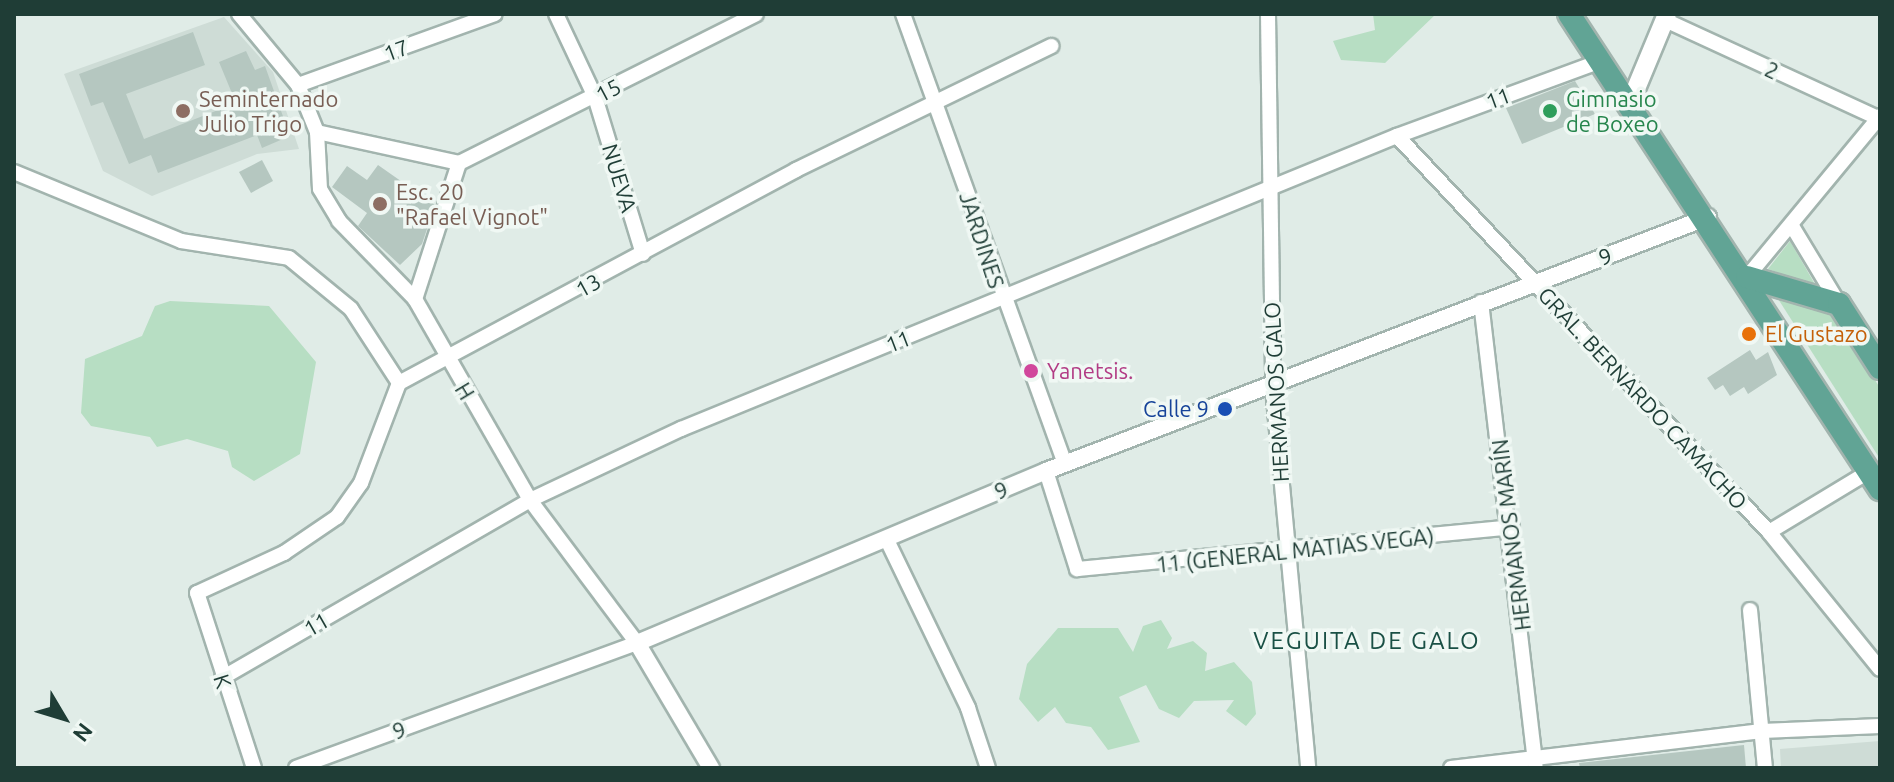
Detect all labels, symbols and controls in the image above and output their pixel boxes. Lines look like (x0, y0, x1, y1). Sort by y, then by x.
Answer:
street label: 17 (380, 33, 412, 67)
street label: 2 (1761, 55, 1783, 85)
street label: 15 (591, 73, 625, 107)
street label: 11 (1482, 81, 1514, 115)
place label: Seminternado Julio Trigo (199, 85, 338, 136)
place label: Gimnasio de Boxeo (1566, 85, 1659, 136)
marker: Seminternado Julio Trigo (174, 102, 192, 120)
marker: Gimnasio de Boxeo (1541, 102, 1559, 120)
street label: NUEVA (597, 141, 643, 215)
place label: Esc. 20 "Rafael Vignot" (396, 178, 548, 230)
street label: JARDINES (954, 189, 1010, 291)
marker: Esc. 20 "Rafael Vignot" (371, 195, 389, 213)
street label: 9 (1594, 241, 1616, 271)
street label: 13 (571, 267, 605, 303)
street label: GRAL. BERNARDO CAMACHO (1533, 281, 1753, 515)
street label: HERMANOS GALO (1258, 301, 1294, 483)
place label: El Gustazo (1765, 321, 1868, 347)
street label: 11 (882, 324, 914, 358)
marker: El Gustazo (1740, 325, 1758, 343)
place label: Yanetsis. (1047, 358, 1133, 384)
marker: Yanetsis. (1022, 362, 1040, 380)
street label: H (450, 378, 480, 404)
place label: Calle 9 (1143, 396, 1209, 422)
marker: Calle 9 (1216, 400, 1234, 418)
street label: HERMANOS MARÍN (1486, 438, 1536, 632)
street label: 9 (990, 475, 1012, 505)
street label: 11 (GENERAL MATIAS VEGA) (1155, 522, 1435, 578)
street label: 11 (299, 606, 333, 642)
district label: VEGUITA DE GALO (1253, 627, 1481, 655)
street label: K (208, 671, 238, 691)
north arrow (24, 678, 104, 758)
street label: 9 (389, 715, 409, 745)
text: N (68, 719, 98, 747)

